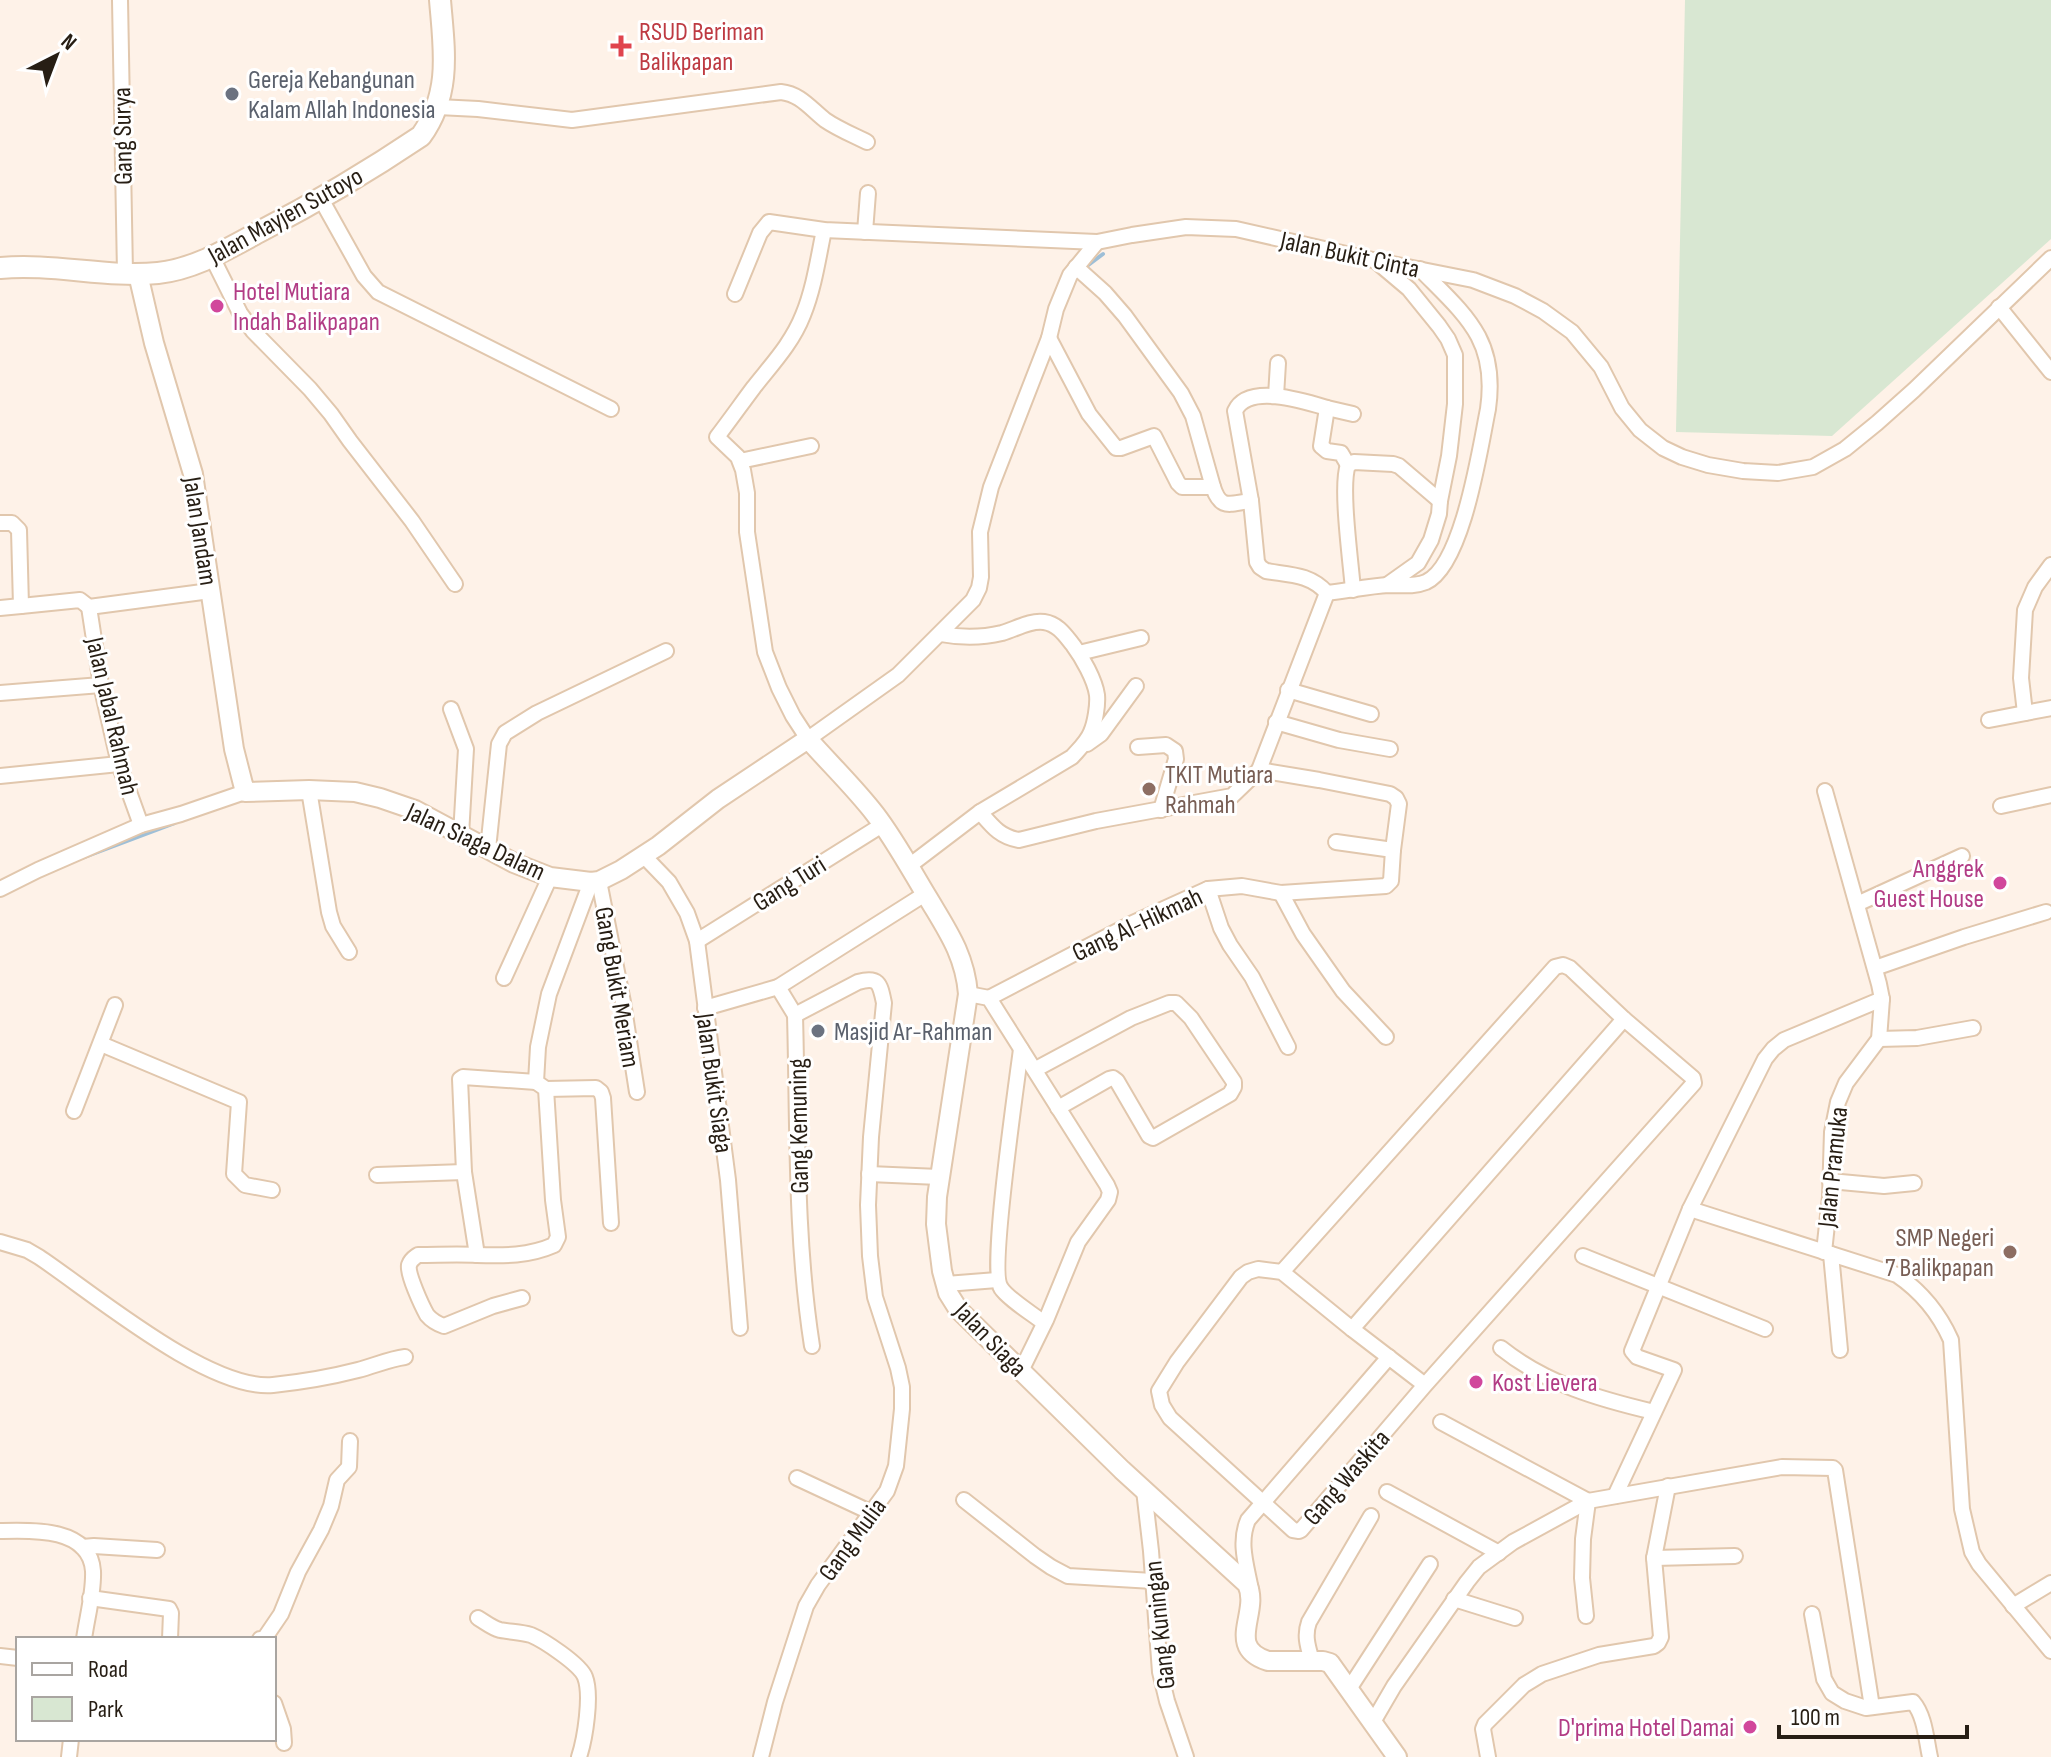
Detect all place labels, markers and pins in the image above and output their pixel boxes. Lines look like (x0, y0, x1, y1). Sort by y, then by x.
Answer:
place label: RSUD Beriman Balikpapan (639, 17, 764, 78)
marker: RSUD Beriman Balikpapan (610, 35, 632, 57)
place label: Gereja Kebangunan Kalam Allah Indonesia (248, 65, 436, 126)
marker: Gereja Kebangunan Kalam Allah Indonesia (223, 85, 241, 103)
place label: Hotel Mutiara Indah Balikpapan (233, 277, 380, 338)
marker: Hotel Mutiara Indah Balikpapan (208, 297, 226, 315)
place label: TKIT Mutiara Rahmah (1165, 760, 1273, 821)
marker: TKIT Mutiara Rahmah (1140, 780, 1158, 798)
place label: Anggrek Guest House (1874, 854, 1984, 915)
marker: Anggrek Guest House (1991, 874, 2009, 892)
place label: Masjid Ar-Rahman (834, 1017, 992, 1048)
marker: Masjid Ar-Rahman (809, 1022, 827, 1040)
place label: SMP Negeri 7 Balikpapan (1885, 1223, 1994, 1284)
marker: SMP Negeri 7 Balikpapan (2001, 1243, 2019, 1261)
place label: Kost Lievera (1492, 1368, 1598, 1399)
marker: Kost Lievera (1467, 1373, 1485, 1391)
place label: D'prima Hotel Damai (1558, 1713, 1734, 1744)
marker: D'prima Hotel Damai (1741, 1718, 1759, 1736)

